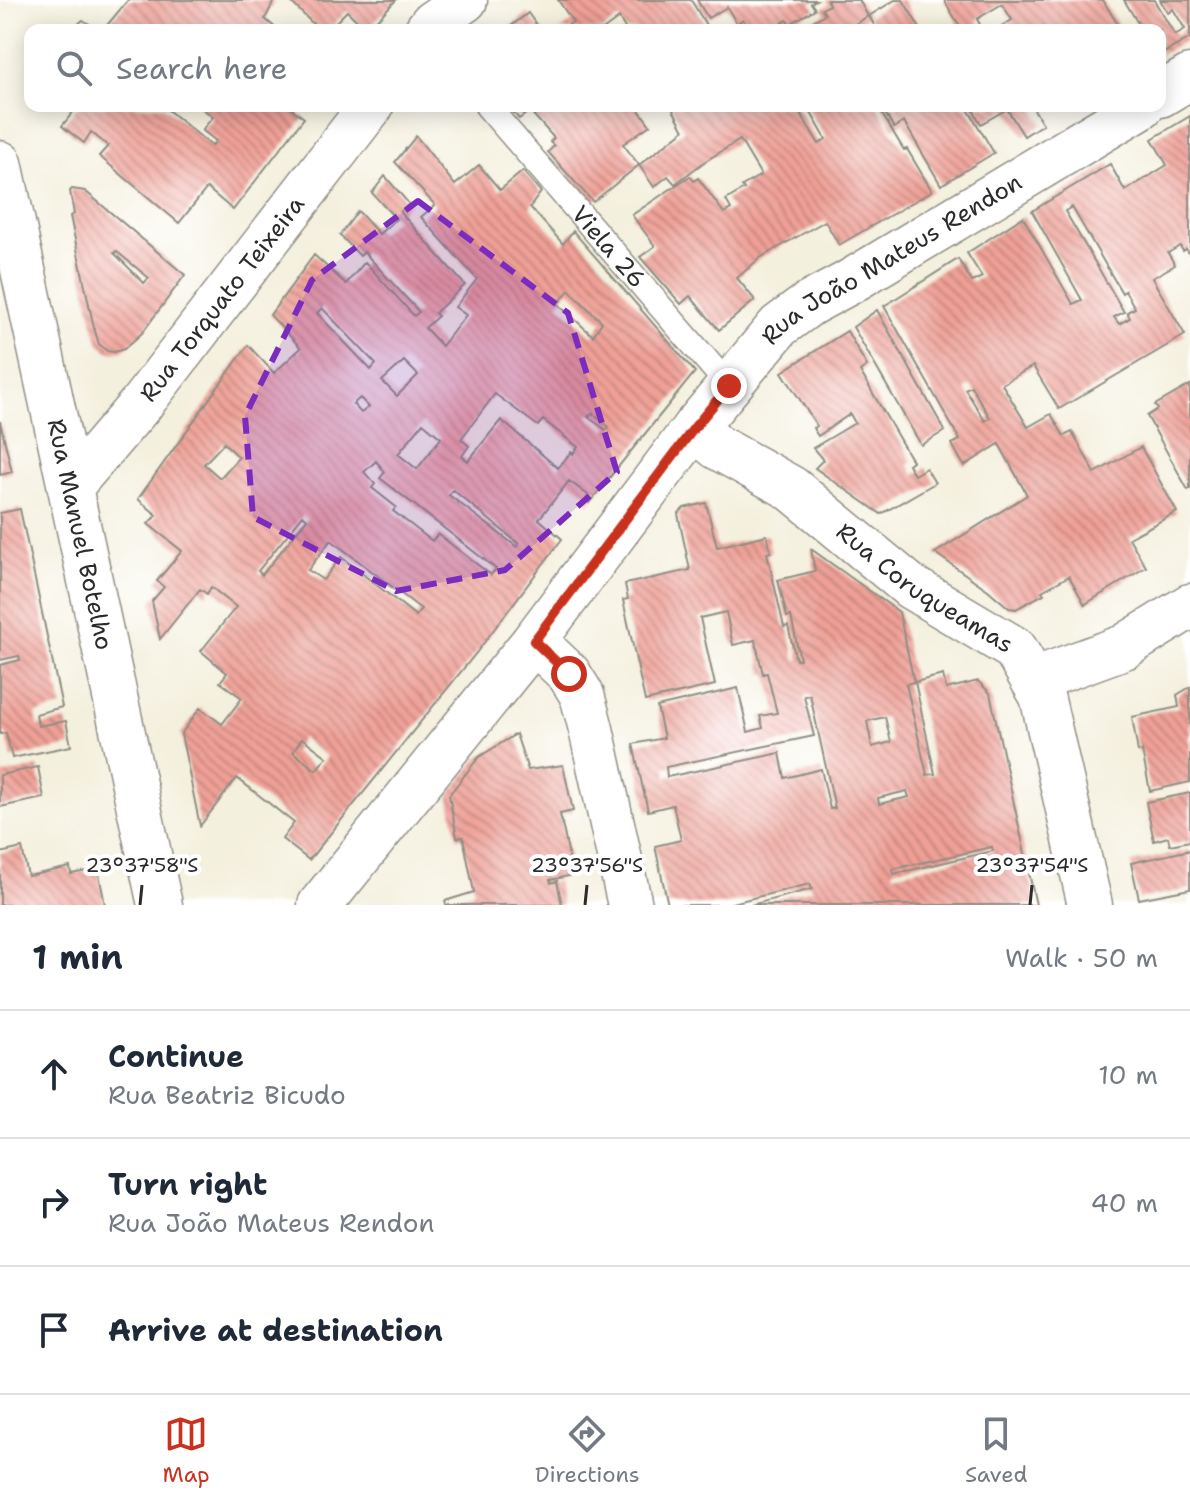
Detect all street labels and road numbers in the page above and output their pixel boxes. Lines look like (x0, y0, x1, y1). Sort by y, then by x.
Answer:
street label: Rua João Mateus Rendon (754, 166, 1028, 351)
street label: Rua Torquato Teixeira (132, 189, 312, 408)
street label: Viela 26 (564, 199, 653, 295)
street label: Rua Manuel Botelho (40, 416, 121, 653)
street label: Rua Coruqueamas (829, 516, 1019, 660)

